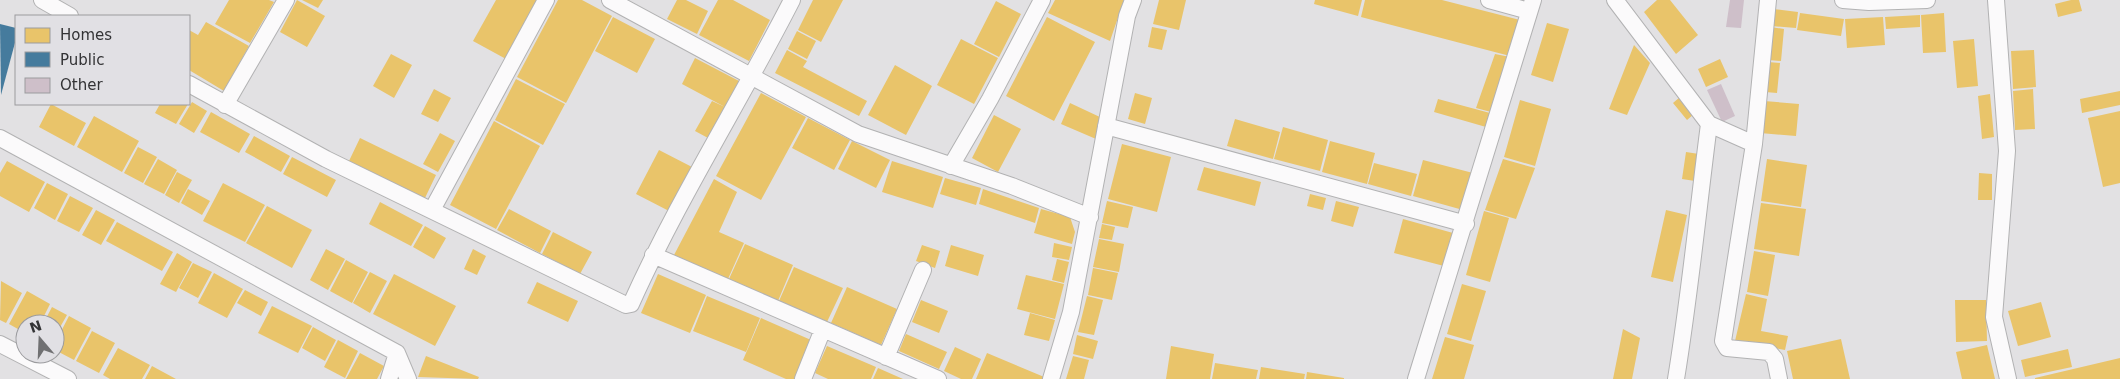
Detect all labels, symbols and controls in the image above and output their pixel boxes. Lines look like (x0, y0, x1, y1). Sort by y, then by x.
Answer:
legend (15, 15, 190, 105)
text: Homes (60, 26, 112, 44)
text: Public (60, 51, 104, 69)
text: Other (60, 76, 103, 94)
north arrow (15, 314, 65, 364)
text: N (28, 317, 44, 336)

